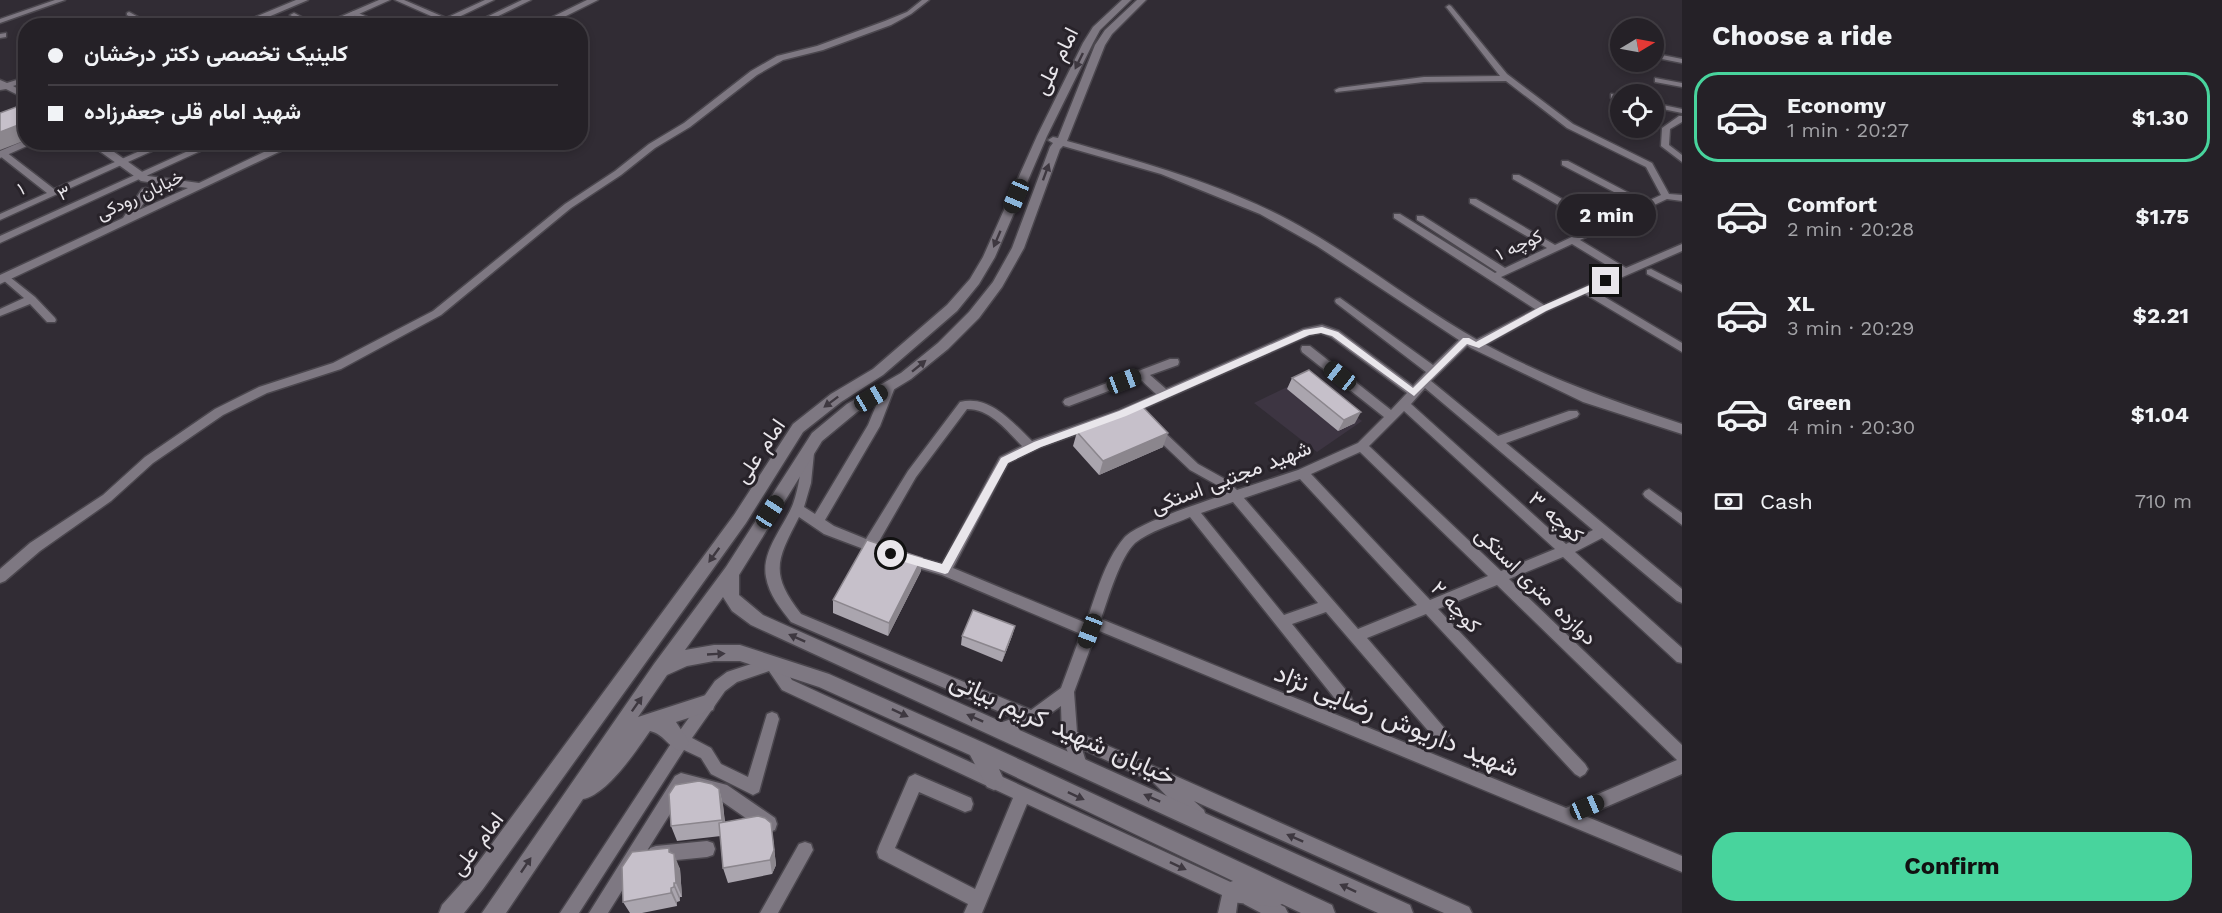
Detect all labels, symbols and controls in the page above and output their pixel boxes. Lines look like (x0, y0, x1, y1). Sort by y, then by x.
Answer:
north arrow (1610, 18, 1664, 72)
map controls (1610, 18, 1664, 138)
text: Choose a ride (1712, 20, 1892, 52)
street label: امام علی (1028, 23, 1085, 100)
text: کلینیک تخصصی دکتر درخشان (84, 41, 348, 66)
one-way arrow (1074, 53, 1083, 70)
button: locate (1610, 84, 1664, 138)
icon: car (1715, 90, 1769, 144)
text: Economy (1787, 93, 1886, 118)
text: شهید امام قلی جعفرزاده (84, 99, 301, 124)
text: $1.30 (2132, 105, 2189, 130)
text: 1 min · 20:27 (1787, 118, 1909, 142)
one-way arrow (1042, 163, 1052, 181)
street label: خیابان رودکی (93, 165, 187, 225)
car (1001, 176, 1031, 216)
street label: ۱ (14, 178, 27, 199)
street label: ۳ (54, 181, 73, 205)
icon: car (1715, 189, 1769, 243)
text: Comfort (1787, 192, 1877, 217)
callout: 2 min (1556, 194, 1656, 236)
text: 2 min (1579, 203, 1634, 227)
text: $1.75 (2136, 204, 2189, 229)
text: 2 min · 20:28 (1787, 217, 1914, 241)
street label: کوچه ۱ (1492, 225, 1546, 266)
one-way arrow (992, 230, 1002, 248)
route end (1592, 267, 1619, 294)
icon: car (1715, 288, 1769, 342)
text: XL (1787, 291, 1815, 316)
text: $2.21 (2133, 303, 2189, 328)
text: 3 min · 20:29 (1787, 316, 1914, 340)
car (1320, 358, 1360, 394)
one-way arrow (911, 359, 927, 372)
car (1104, 366, 1144, 396)
car (851, 381, 891, 415)
icon: car (1715, 387, 1769, 441)
text: Green (1787, 390, 1851, 415)
one-way arrow (824, 396, 840, 408)
text: $1.04 (2131, 402, 2189, 427)
street label: امام علی (729, 414, 792, 489)
text: 4 min · 20:30 (1787, 415, 1915, 439)
street label: شهید مجتبی استکی (1147, 434, 1315, 520)
icon: cash (1712, 485, 1745, 518)
street label: کوچه ۳ (1523, 486, 1589, 549)
text: Cash (1760, 489, 1813, 514)
text: 710 m (2135, 489, 2192, 513)
car (753, 492, 787, 532)
street label: دوازده متری استکی (1470, 521, 1602, 651)
route start (877, 540, 904, 567)
one-way arrow (708, 547, 720, 563)
street label: کوچه ۲ (1425, 576, 1487, 639)
car (1075, 611, 1105, 651)
one-way arrow (787, 633, 805, 643)
one-way arrow (706, 649, 725, 658)
street label: شهید داریوش رضایی نژاد (1270, 657, 1524, 784)
street label: خیابان شهید کریم بیاتی (945, 665, 1181, 793)
one-way arrow (631, 696, 642, 713)
one-way arrow (891, 709, 908, 718)
one-way arrow (966, 713, 983, 722)
one-way arrow (1068, 792, 1085, 801)
car (1567, 792, 1607, 822)
one-way arrow (1143, 793, 1161, 803)
street label: امام علی (445, 807, 510, 881)
button: Confirm (1712, 832, 2192, 901)
one-way arrow (1286, 833, 1304, 842)
one-way arrow (520, 857, 531, 873)
one-way arrow (1170, 861, 1187, 870)
one-way arrow (1340, 884, 1357, 893)

